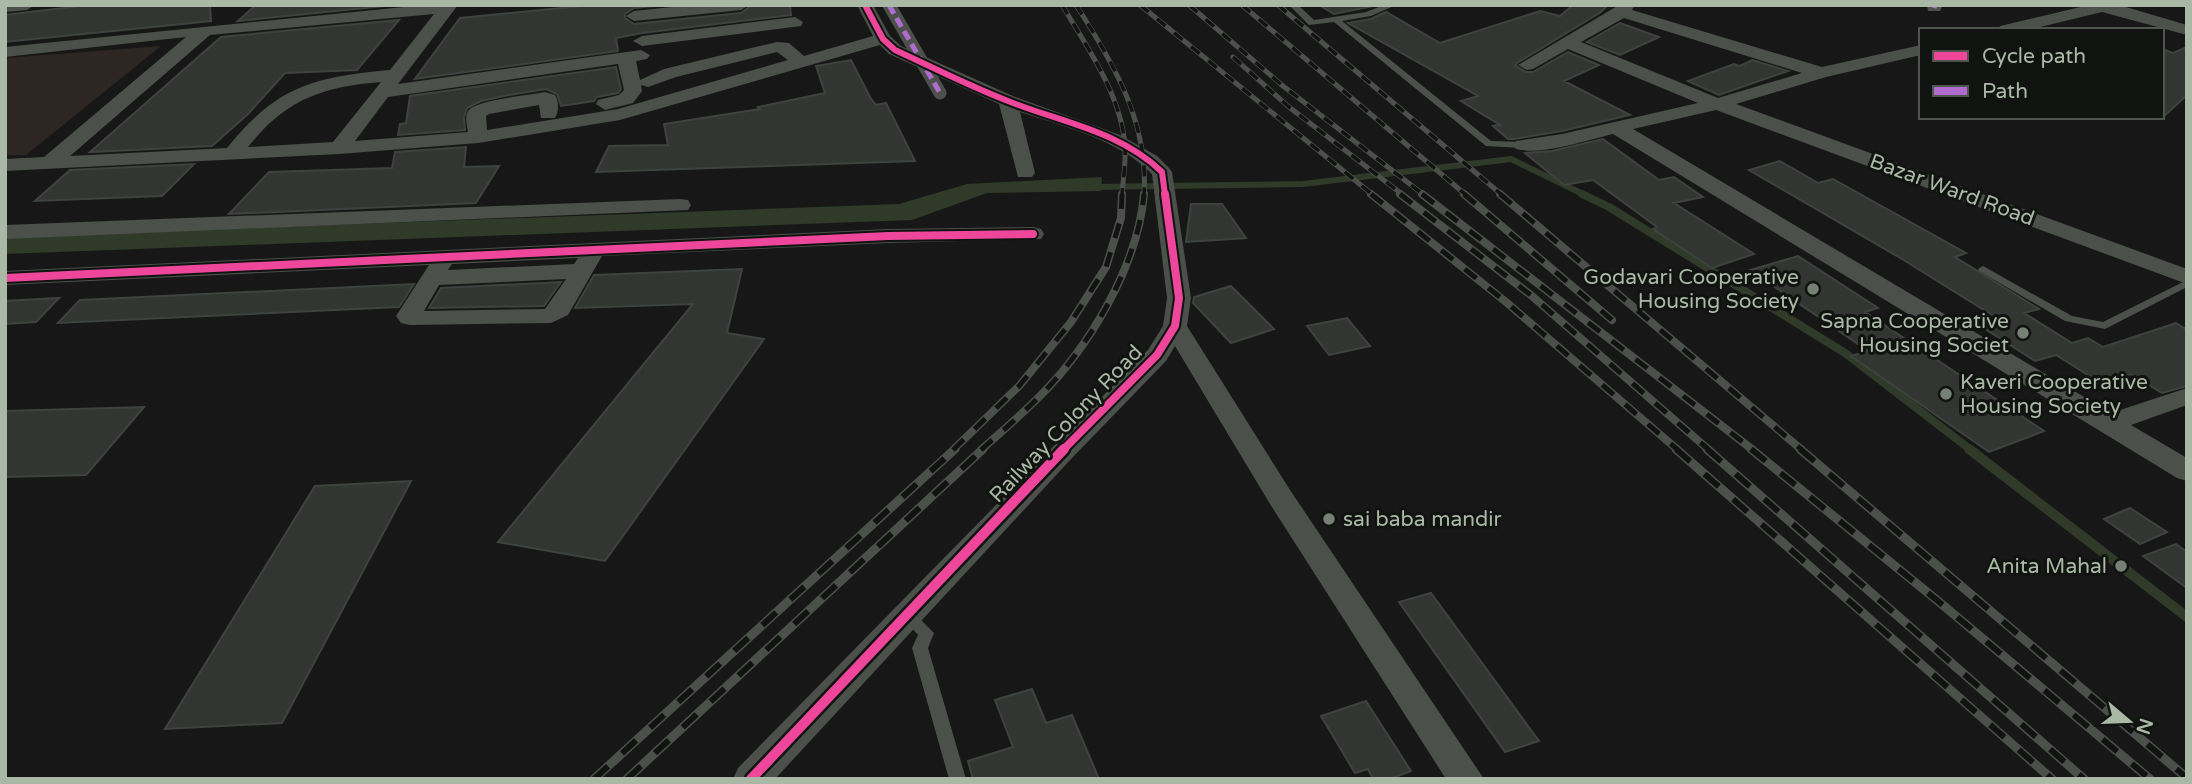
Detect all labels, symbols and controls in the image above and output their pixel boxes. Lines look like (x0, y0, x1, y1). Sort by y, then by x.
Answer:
legend (1919, 28, 2164, 119)
text: Cycle path (1982, 44, 2086, 69)
text: Path (1982, 79, 2028, 104)
street label: Bazar Ward Road (1866, 149, 2038, 231)
place label: Godavari Cooperative Housing Society (1583, 265, 1799, 314)
marker: Godavari Cooperative Housing Society (1805, 281, 1821, 297)
place label: Sapna Cooperative Housing Societ (1820, 309, 2009, 358)
marker: Sapna Cooperative Housing Societ (2015, 325, 2031, 341)
street label: Railway Colony Road (984, 340, 1148, 508)
place label: Kaveri Cooperative Housing Society (1960, 370, 2148, 419)
marker: Kaveri Cooperative Housing Society (1938, 386, 1954, 402)
place label: sai baba mandir (1343, 507, 1502, 532)
marker: sai baba mandir (1321, 511, 1337, 527)
place label: Anita Mahal (1986, 554, 2107, 579)
marker: Anita Mahal (2113, 558, 2129, 574)
north arrow (2094, 686, 2164, 756)
text: N (2131, 715, 2157, 737)

